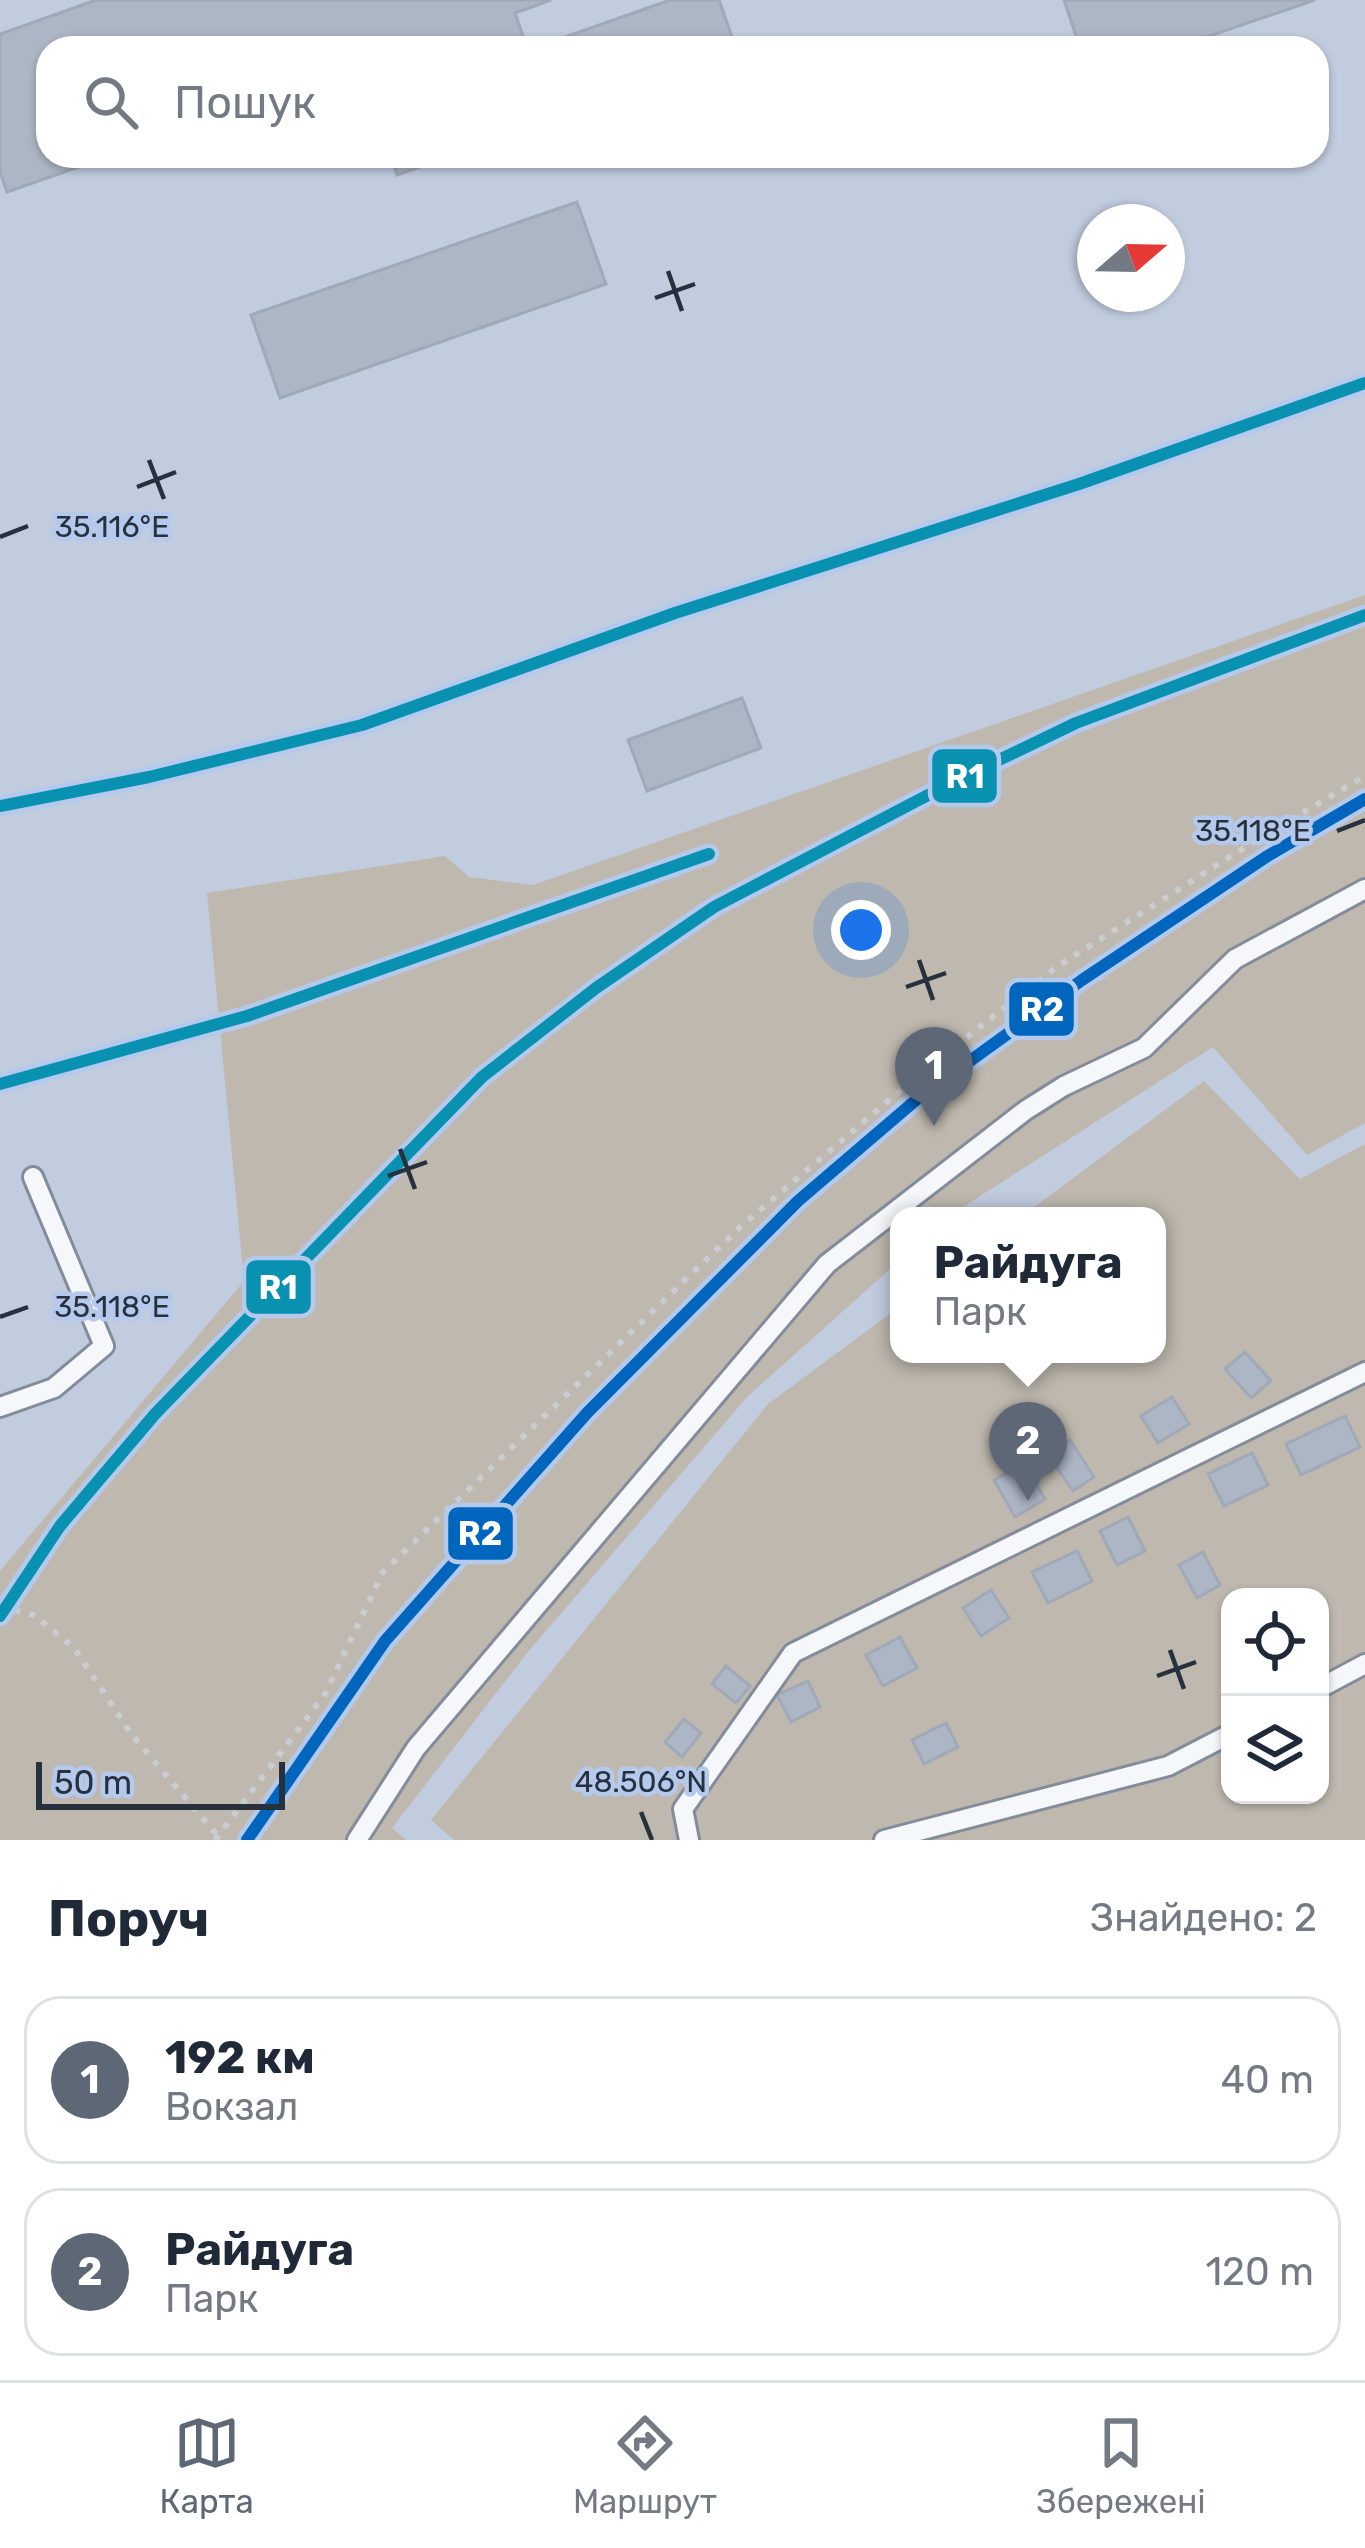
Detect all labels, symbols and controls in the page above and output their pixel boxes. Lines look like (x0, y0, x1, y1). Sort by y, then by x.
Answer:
search box (36, 36, 1329, 168)
icon: search (78, 69, 144, 135)
text: Пошук (174, 76, 316, 129)
north arrow (1077, 204, 1185, 312)
text: 35.116°E (55, 509, 169, 545)
line badge: R1 (930, 747, 999, 805)
text: R1 (945, 757, 985, 796)
text: 35.118°E (1195, 813, 1311, 849)
your location (831, 900, 891, 960)
line badge: R2 (1007, 980, 1076, 1038)
text: R2 (1020, 990, 1064, 1029)
pin: 1 (895, 1027, 973, 1126)
popup (890, 1207, 1166, 1363)
text: Райдуга (933, 1236, 1123, 1289)
line badge: R1 (244, 1258, 313, 1316)
text: R1 (258, 1268, 298, 1307)
text: 35.118°E (54, 1289, 170, 1325)
text: Парк (933, 1289, 1027, 1335)
pin: 2 (989, 1402, 1067, 1501)
line badge: R2 (446, 1505, 515, 1562)
text: R2 (458, 1514, 502, 1553)
map controls (1221, 1588, 1329, 1804)
button: locate (1221, 1588, 1329, 1696)
button: layers (1221, 1696, 1329, 1804)
scale bar (36, 1756, 285, 1809)
text: 50 m (54, 1763, 132, 1802)
text: 48.506°N (575, 1764, 707, 1800)
text: Поруч (48, 1888, 209, 1949)
text: Знайдено: 2 (1090, 1895, 1317, 1941)
text: 192 км (165, 2031, 315, 2084)
text: 1 (80, 2057, 100, 2103)
text: 40 m (1221, 2057, 1314, 2103)
text: Вокзал (165, 2084, 298, 2130)
text: Райдуга (165, 2223, 354, 2276)
text: 2 (77, 2249, 103, 2295)
text: 120 m (1205, 2249, 1314, 2295)
text: Парк (165, 2276, 259, 2322)
tab: Карта (160, 2410, 254, 2521)
tab: Маршрут (573, 2410, 717, 2521)
tab: Збережені (1036, 2410, 1205, 2521)

